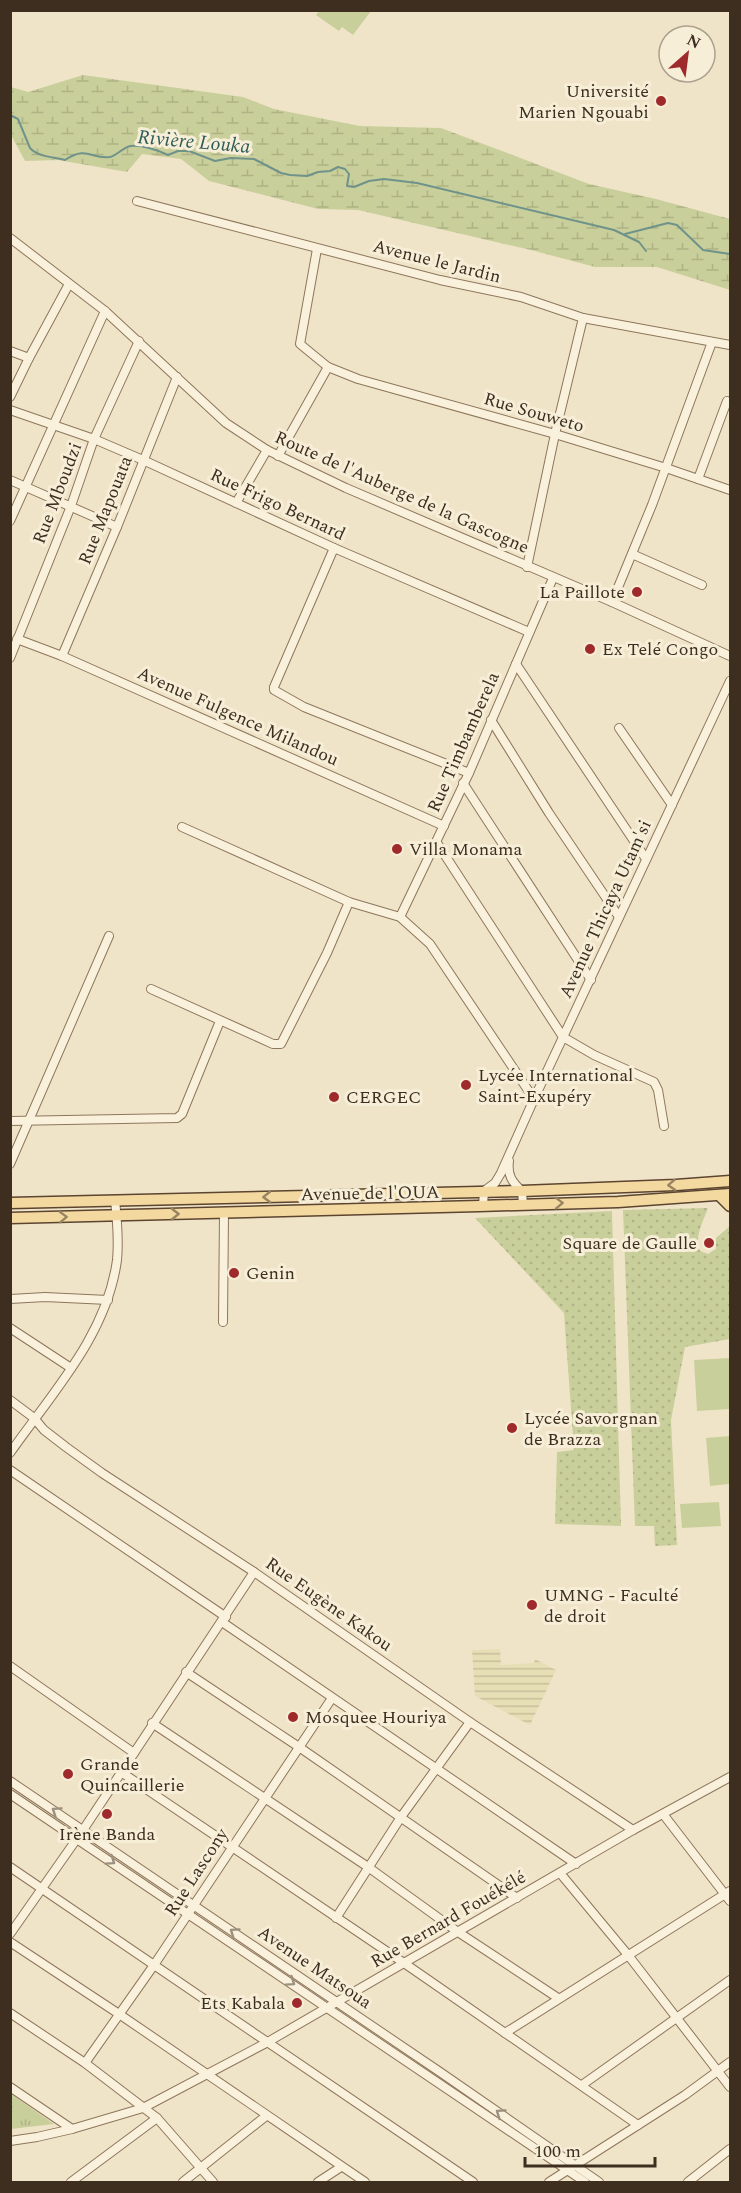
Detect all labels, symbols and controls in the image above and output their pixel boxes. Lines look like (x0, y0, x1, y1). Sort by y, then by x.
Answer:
north arrow (657, 24, 717, 84)
text: N (682, 28, 705, 55)
place label: Université Marien Ngouabi (518, 78, 649, 126)
marker: Université Marien Ngouabi (654, 94, 668, 108)
water label: Rivière Louka (136, 122, 252, 162)
street label: Avenue le Jardin (370, 233, 504, 290)
street label: Rue Souweto (480, 385, 587, 440)
street label: Route de l'Auberge de la Gascogne (270, 424, 533, 561)
street label: Rue Mboudzi (26, 438, 89, 548)
street label: Rue Mapouata (71, 451, 140, 569)
street label: Rue Frigo Bernard (206, 461, 350, 548)
place label: La Paillote (539, 579, 625, 606)
marker: La Paillote (630, 585, 644, 599)
place label: Ex Telé Congo (602, 636, 718, 663)
marker: Ex Telé Congo (583, 642, 597, 656)
street label: Avenue Fulgence Milandou (133, 660, 343, 773)
street label: Rue Timbamberela (420, 667, 507, 817)
street label: Avenue Thicaya Utam'si (552, 815, 659, 1003)
place label: Villa Monama (409, 836, 522, 863)
marker: Villa Monama (390, 842, 404, 856)
place label: Lycée International Saint-Exupéry (478, 1062, 633, 1110)
marker: Lycée International Saint-Exupéry (459, 1078, 473, 1092)
place label: CERGEC (346, 1084, 421, 1111)
marker: CERGEC (327, 1090, 341, 1104)
street label: Avenue de l'OUA (300, 1179, 440, 1208)
one-way arrow (668, 1179, 677, 1192)
one-way arrow (263, 1190, 272, 1203)
one-way arrow (554, 1197, 563, 1210)
one-way arrow (170, 1208, 179, 1220)
one-way arrow (59, 1210, 68, 1223)
place label: Square de Gaulle (562, 1230, 697, 1257)
marker: Square de Gaulle (702, 1236, 716, 1250)
place label: Genin (246, 1260, 295, 1287)
marker: Genin (227, 1266, 241, 1280)
place label: Lycée Savorgnan de Brazza (524, 1405, 658, 1453)
marker: Lycée Savorgnan de Brazza (505, 1421, 519, 1435)
street label: Rue Eugène Kakou (260, 1550, 398, 1658)
place label: UMNG - Faculté de droit (544, 1582, 679, 1630)
marker: UMNG - Faculté de droit (525, 1598, 539, 1612)
place label: Mosquee Houriya (305, 1704, 447, 1731)
marker: Mosquee Houriya (286, 1710, 300, 1724)
place label: Grande Quincaillerie (80, 1751, 185, 1799)
marker: Grande Quincaillerie (61, 1767, 75, 1781)
one-way arrow (51, 1807, 62, 1818)
marker: Irène Banda (100, 1807, 114, 1821)
place label: Irène Banda (59, 1821, 155, 1848)
street label: Rue Lascony (158, 1822, 236, 1922)
one-way arrow (105, 1854, 116, 1865)
street label: Rue Bernard Fouékélé (366, 1864, 531, 1975)
street label: Avenue Matsoua (252, 1919, 377, 2016)
one-way arrow (230, 1928, 241, 1939)
one-way arrow (284, 1975, 295, 1986)
place label: Ets Kabala (200, 1990, 285, 2017)
marker: Ets Kabala (290, 1996, 304, 2010)
one-way arrow (495, 2109, 506, 2120)
scale bar (525, 2130, 656, 2168)
text: 100 m (534, 2138, 581, 2165)

